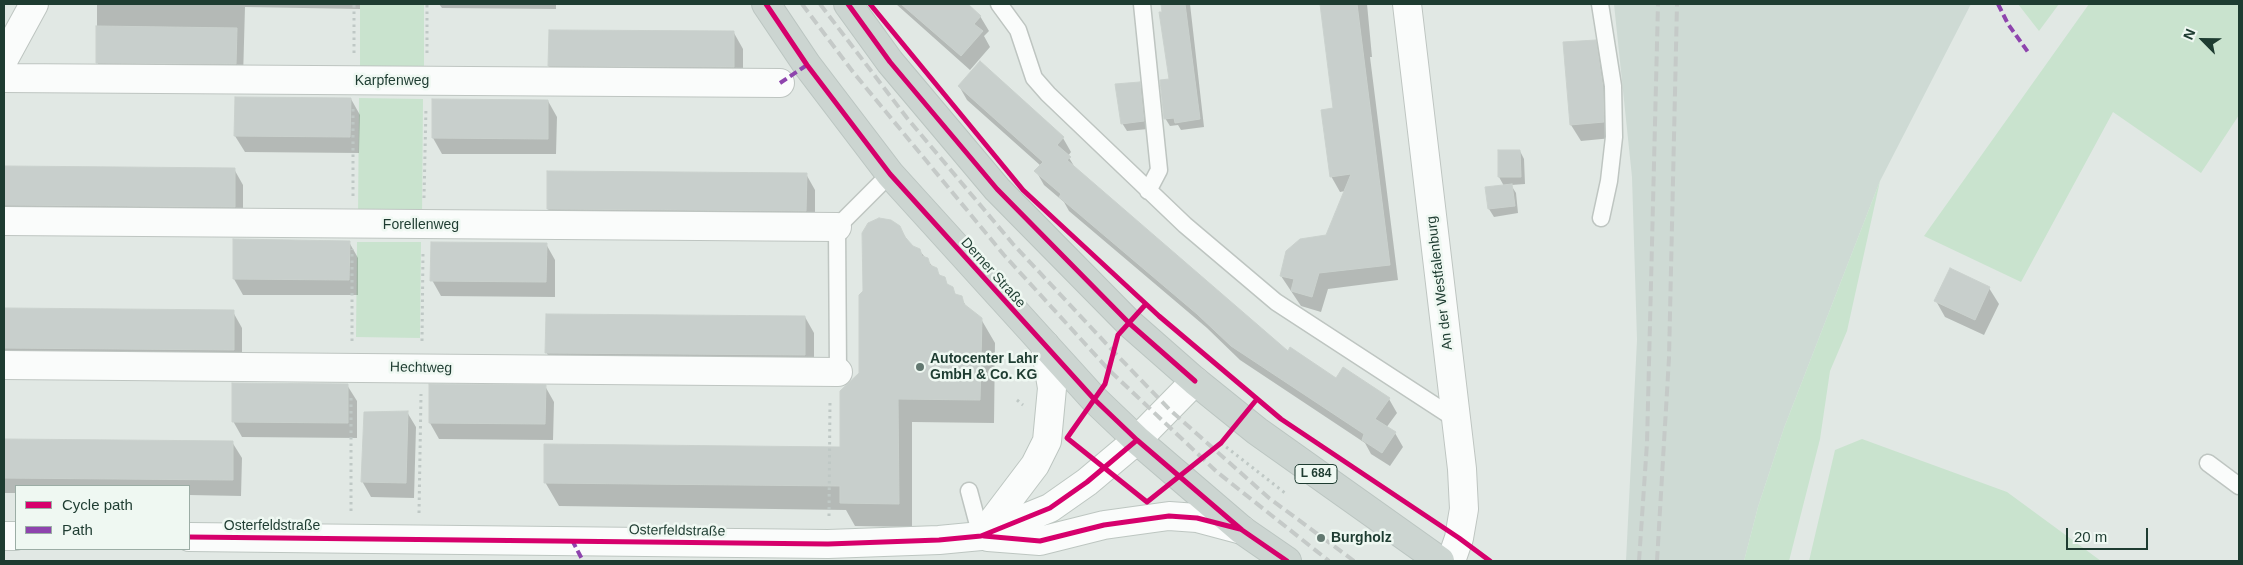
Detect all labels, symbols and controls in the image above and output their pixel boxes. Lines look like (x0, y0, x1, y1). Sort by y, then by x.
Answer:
north arrow (2178, 15, 2228, 65)
text: N (2180, 26, 2199, 42)
street label: Karpfenweg (355, 73, 429, 89)
street label: An der Westfalenburg (1423, 215, 1457, 351)
street label: Forellenweg (383, 217, 459, 233)
street label: Derner Straße (957, 234, 1029, 312)
place label: Autocenter Lahr GmbH & Co. KG (930, 351, 1038, 384)
street label: Hechtweg (390, 359, 452, 377)
marker: Autocenter Lahr GmbH & Co. KG (914, 361, 926, 373)
road number: L 684 (1295, 464, 1337, 484)
legend (15, 485, 190, 550)
text: Cycle path (62, 496, 133, 513)
street label: Osterfeldstraße (224, 518, 320, 534)
scale bar (2068, 518, 2150, 550)
text: Path (62, 521, 93, 538)
street label: Osterfeldstraße (629, 522, 725, 540)
text: 20 m (2074, 528, 2107, 545)
place label: Burgholz (1331, 530, 1392, 546)
marker: Burgholz (1315, 532, 1327, 544)

